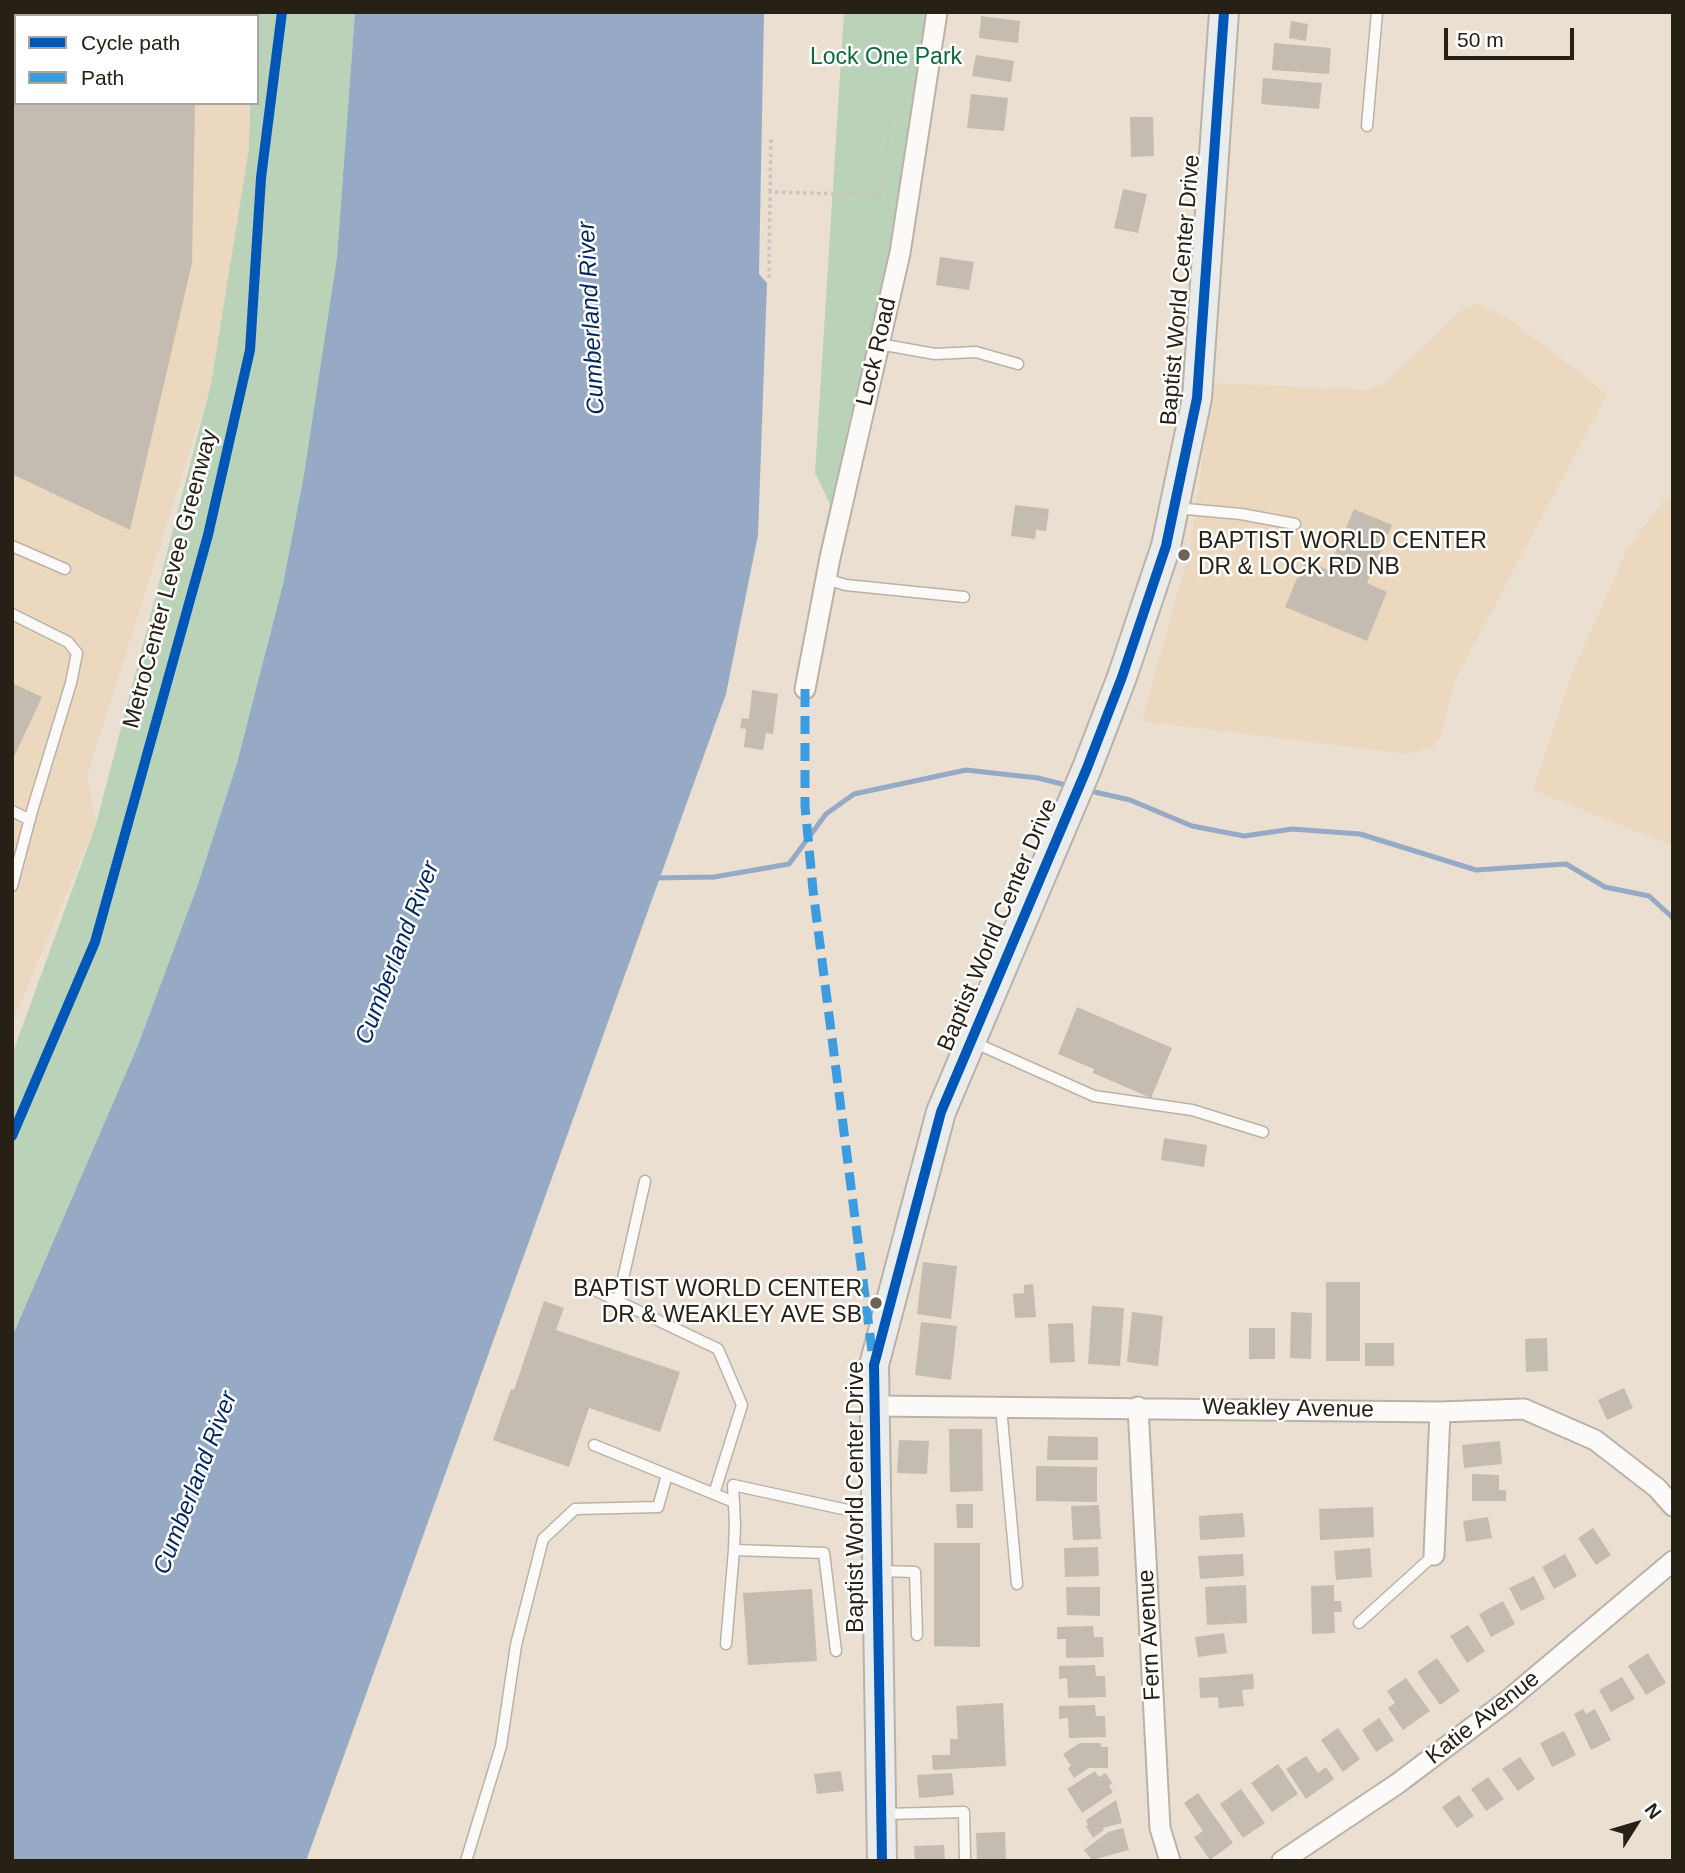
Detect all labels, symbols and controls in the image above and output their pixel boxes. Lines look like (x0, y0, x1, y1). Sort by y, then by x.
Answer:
legend (14, 14, 259, 105)
scale bar (1447, 14, 1576, 58)
text: 50 m (1457, 28, 1504, 51)
text: Cycle path (81, 31, 180, 54)
park label: Lock One Park (810, 44, 962, 72)
text: Path (81, 66, 124, 89)
street label: Baptist World Center Drive (1155, 153, 1207, 427)
water label: Cumberland River (573, 221, 611, 415)
street label: Lock Road (851, 295, 903, 409)
street label: MetroCenter Levee Greenway (118, 427, 224, 731)
place label: BAPTIST WORLD CENTER DR & LOCK RD NB (1198, 528, 1487, 582)
marker: BAPTIST WORLD CENTER DR & LOCK RD NB (1176, 547, 1192, 563)
street label: Baptist World Center Drive (932, 794, 1064, 1056)
water label: Cumberland River (350, 858, 446, 1048)
place label: BAPTIST WORLD CENTER DR & WEAKLEY AVE SB (573, 1276, 862, 1330)
marker: BAPTIST WORLD CENTER DR & WEAKLEY AVE SB (868, 1295, 884, 1311)
street label: Baptist World Center Drive (843, 1361, 871, 1633)
water label: Cumberland River (148, 1388, 244, 1578)
street label: Weakley Avenue (1202, 1394, 1374, 1424)
street label: Fern Avenue (1133, 1569, 1167, 1701)
street label: Katie Avenue (1421, 1665, 1545, 1771)
north arrow (1601, 1789, 1671, 1859)
text: N (1641, 1799, 1666, 1823)

